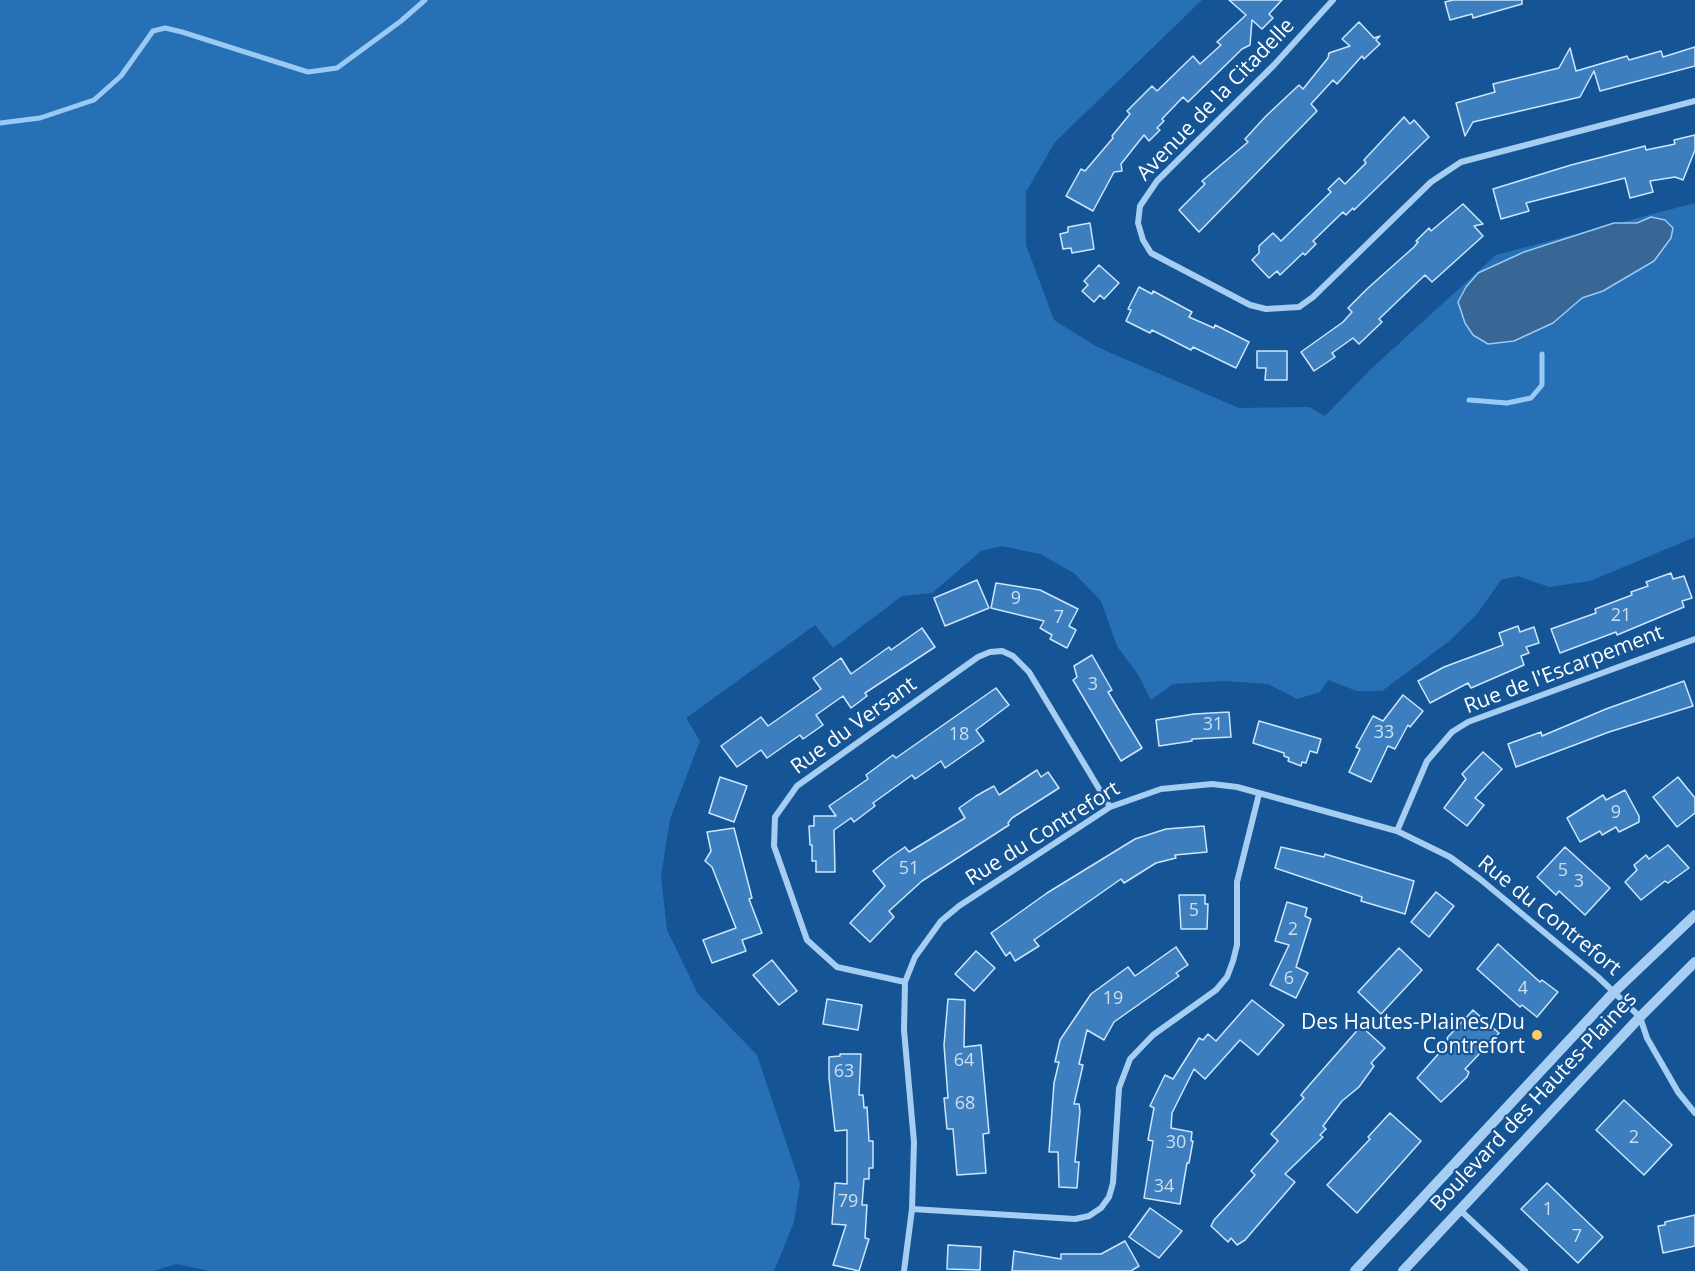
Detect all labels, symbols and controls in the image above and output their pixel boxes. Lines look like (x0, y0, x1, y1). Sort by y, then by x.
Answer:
street label: Avenue de la Citadelle (1132, 14, 1300, 186)
house number: 9 (1011, 588, 1021, 610)
house number: 21 (1611, 605, 1631, 627)
house number: 7 (1054, 607, 1064, 629)
street label: Rue de l'Escarpement (1461, 620, 1667, 720)
street label: Rue du Versant (786, 672, 922, 780)
house number: 3 (1088, 674, 1098, 696)
house number: 31 (1203, 714, 1223, 736)
house number: 33 (1374, 722, 1394, 744)
house number: 18 (949, 724, 969, 746)
street label: Rue du Contrefort (961, 777, 1125, 891)
house number: 9 (1611, 802, 1621, 824)
street label: Rue du Contrefort (1472, 851, 1626, 981)
house number: 51 (899, 858, 919, 880)
house number: 5 (1558, 860, 1568, 882)
house number: 3 (1574, 871, 1584, 893)
house number: 5 (1189, 900, 1199, 922)
house number: 2 (1288, 919, 1298, 941)
house number: 6 (1284, 968, 1294, 990)
house number: 4 (1518, 978, 1528, 1000)
street label: Boulevard des Hautes-Plaines (1426, 987, 1642, 1217)
house number: 19 (1103, 988, 1123, 1010)
place label: Des Hautes-Plaines/Du Contrefort (1301, 1010, 1525, 1060)
marker: Des Hautes-Plaines/Du Contrefort (1530, 1028, 1544, 1042)
house number: 64 (954, 1050, 974, 1072)
house number: 63 (834, 1061, 854, 1083)
house number: 68 (955, 1093, 975, 1115)
house number: 2 (1629, 1127, 1639, 1149)
house number: 30 (1166, 1132, 1186, 1154)
house number: 34 (1154, 1176, 1174, 1198)
house number: 79 (838, 1191, 858, 1213)
house number: 1 (1543, 1199, 1553, 1221)
house number: 7 (1572, 1226, 1582, 1248)

